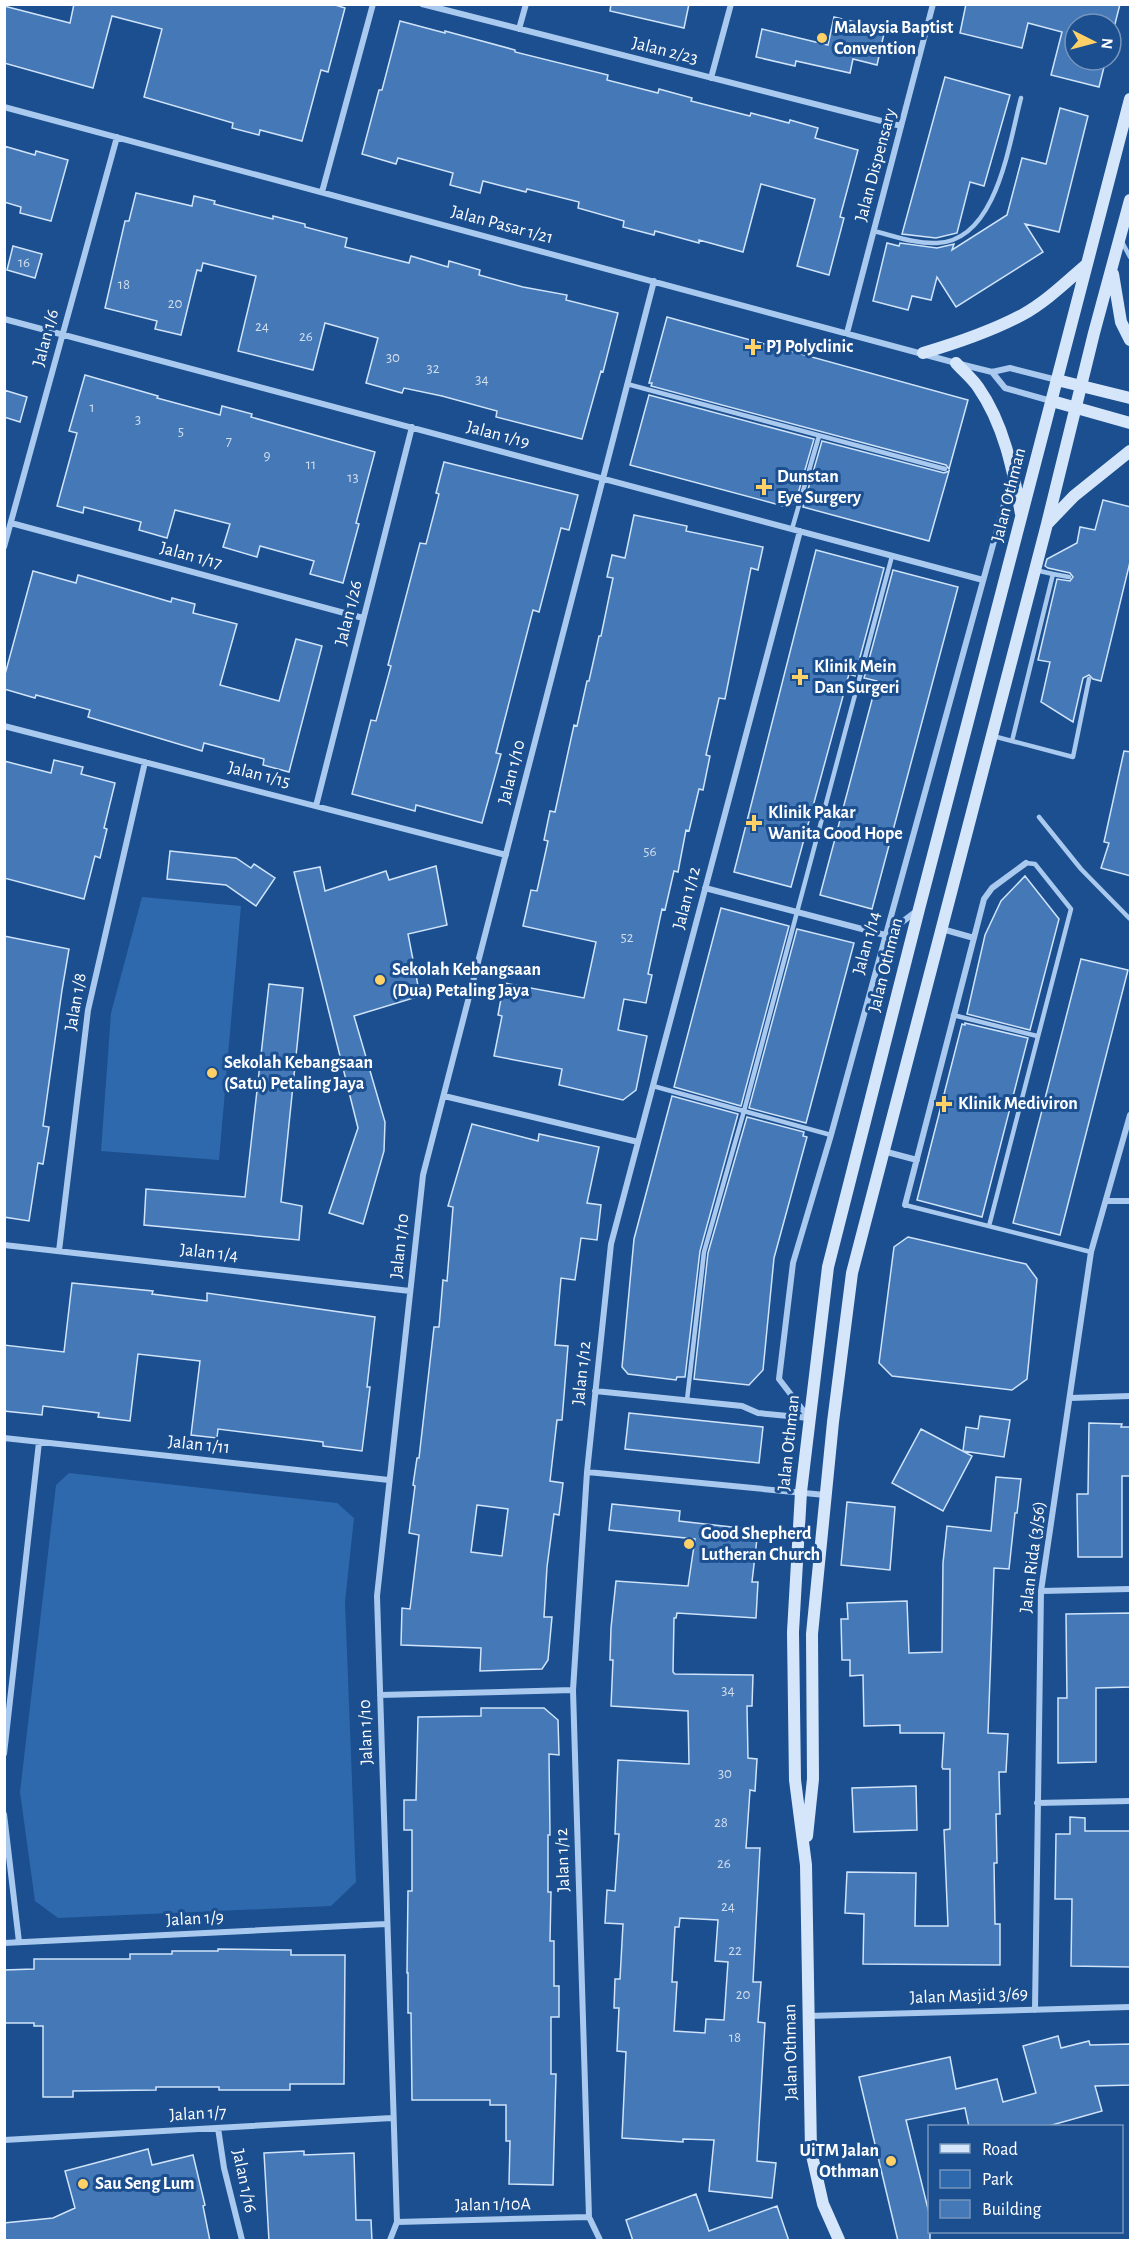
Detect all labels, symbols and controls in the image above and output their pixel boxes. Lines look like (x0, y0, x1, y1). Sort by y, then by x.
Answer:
north arrow (1063, 12, 1123, 72)
place label: Malaysia Baptist Convention (834, 19, 953, 58)
marker: Malaysia Baptist Convention (815, 31, 829, 45)
street label: Jalan 2/23 (630, 34, 700, 68)
text: N (1098, 37, 1115, 50)
street label: Jalan Dispensary (852, 106, 900, 223)
street label: Jalan Pasar 1/21 (449, 203, 555, 247)
house number: 16 (18, 255, 30, 270)
house number: 18 (118, 277, 130, 292)
house number: 20 (168, 296, 182, 311)
street label: Jalan 1/6 (30, 308, 62, 368)
house number: 24 (255, 319, 269, 334)
house number: 26 (299, 329, 313, 344)
marker: PJ Polyclinic (744, 338, 762, 356)
place label: PJ Polyclinic (766, 338, 853, 356)
house number: 30 (386, 350, 400, 365)
house number: 32 (426, 361, 440, 376)
house number: 34 (475, 372, 489, 387)
house number: 1 (89, 400, 95, 415)
house number: 3 (135, 412, 141, 427)
street label: Jalan 1/19 (465, 418, 531, 452)
house number: 5 (178, 424, 184, 439)
house number: 7 (226, 434, 232, 449)
street label: Jalan Othman (989, 446, 1029, 544)
house number: 9 (263, 448, 271, 463)
house number: 11 (306, 457, 316, 472)
place label: Dunstan Eye Surgery (777, 468, 862, 507)
house number: 13 (347, 470, 359, 485)
marker: Dunstan Eye Surgery (755, 478, 773, 496)
street label: Jalan 1/17 (158, 539, 224, 573)
street label: Jalan 1/26 (332, 579, 366, 647)
place label: Klinik Mein Dan Surgeri (814, 658, 899, 697)
marker: Klinik Mein Dan Surgeri (791, 668, 809, 686)
street label: Jalan 1/10 (495, 738, 529, 806)
street label: Jalan 1/15 (226, 759, 292, 791)
place label: Klinik Pakar Wanita Good Hope (768, 804, 903, 843)
marker: Klinik Pakar Wanita Good Hope (745, 814, 763, 832)
house number: 56 (643, 844, 657, 859)
street label: Jalan 1/12 (670, 865, 704, 931)
street label: Jalan 1/14 (850, 909, 884, 977)
street label: Jalan Othman (866, 916, 906, 1014)
house number: 52 (620, 930, 634, 945)
place label: Sekolah Kebangsaan (Dua) Petaling Jaya (392, 961, 541, 1000)
street label: Jalan 1/8 (62, 972, 90, 1032)
marker: Sekolah Kebangsaan (Dua) Petaling Jaya (373, 973, 387, 987)
place label: Sekolah Kebangsaan (Satu) Petaling Jaya (224, 1054, 373, 1093)
marker: Sekolah Kebangsaan (Satu) Petaling Jaya (205, 1066, 219, 1080)
marker: Klinik Mediviron (935, 1095, 953, 1113)
place label: Klinik Mediviron (958, 1095, 1078, 1113)
street label: Jalan 1/10 (388, 1213, 412, 1279)
street label: Jalan 1/4 (179, 1241, 239, 1265)
street label: Jalan 1/12 (570, 1340, 594, 1406)
street label: Jalan Othman (775, 1394, 803, 1492)
street label: Jalan 1/11 (167, 1433, 231, 1457)
street label: Jalan Rida (3/56) (1017, 1500, 1049, 1614)
place label: Good Shepherd Lutheran Church (701, 1525, 820, 1564)
marker: Good Shepherd Lutheran Church (682, 1537, 696, 1551)
house number: 34 (721, 1683, 735, 1698)
street label: Jalan 1/10 (356, 1699, 376, 1765)
house number: 30 (718, 1766, 732, 1781)
house number: 28 (714, 1815, 728, 1830)
street label: Jalan 1/12 (553, 1828, 573, 1892)
house number: 26 (717, 1856, 731, 1871)
house number: 24 (721, 1899, 735, 1914)
street label: Jalan 1/9 (165, 1908, 225, 1930)
house number: 22 (728, 1943, 742, 1958)
street label: Jalan Masjid 3/69 (910, 1985, 1028, 2007)
house number: 20 (736, 1987, 750, 2002)
street label: Jalan Othman (781, 2004, 801, 2100)
house number: 18 (729, 2030, 741, 2045)
street label: Jalan 1/7 (169, 2104, 227, 2124)
legend (928, 2125, 1123, 2233)
text: Road (982, 2141, 1018, 2159)
place label: UiTM Jalan Othman (800, 2142, 879, 2181)
street label: Jalan 1/16 (229, 2148, 259, 2214)
marker: UiTM Jalan Othman (884, 2154, 898, 2168)
text: Park (982, 2171, 1014, 2189)
place label: Sau Seng Lum (95, 2175, 194, 2193)
marker: Sau Seng Lum (76, 2177, 90, 2191)
street label: Jalan 1/10A (455, 2195, 532, 2215)
text: Building (982, 2201, 1042, 2219)

